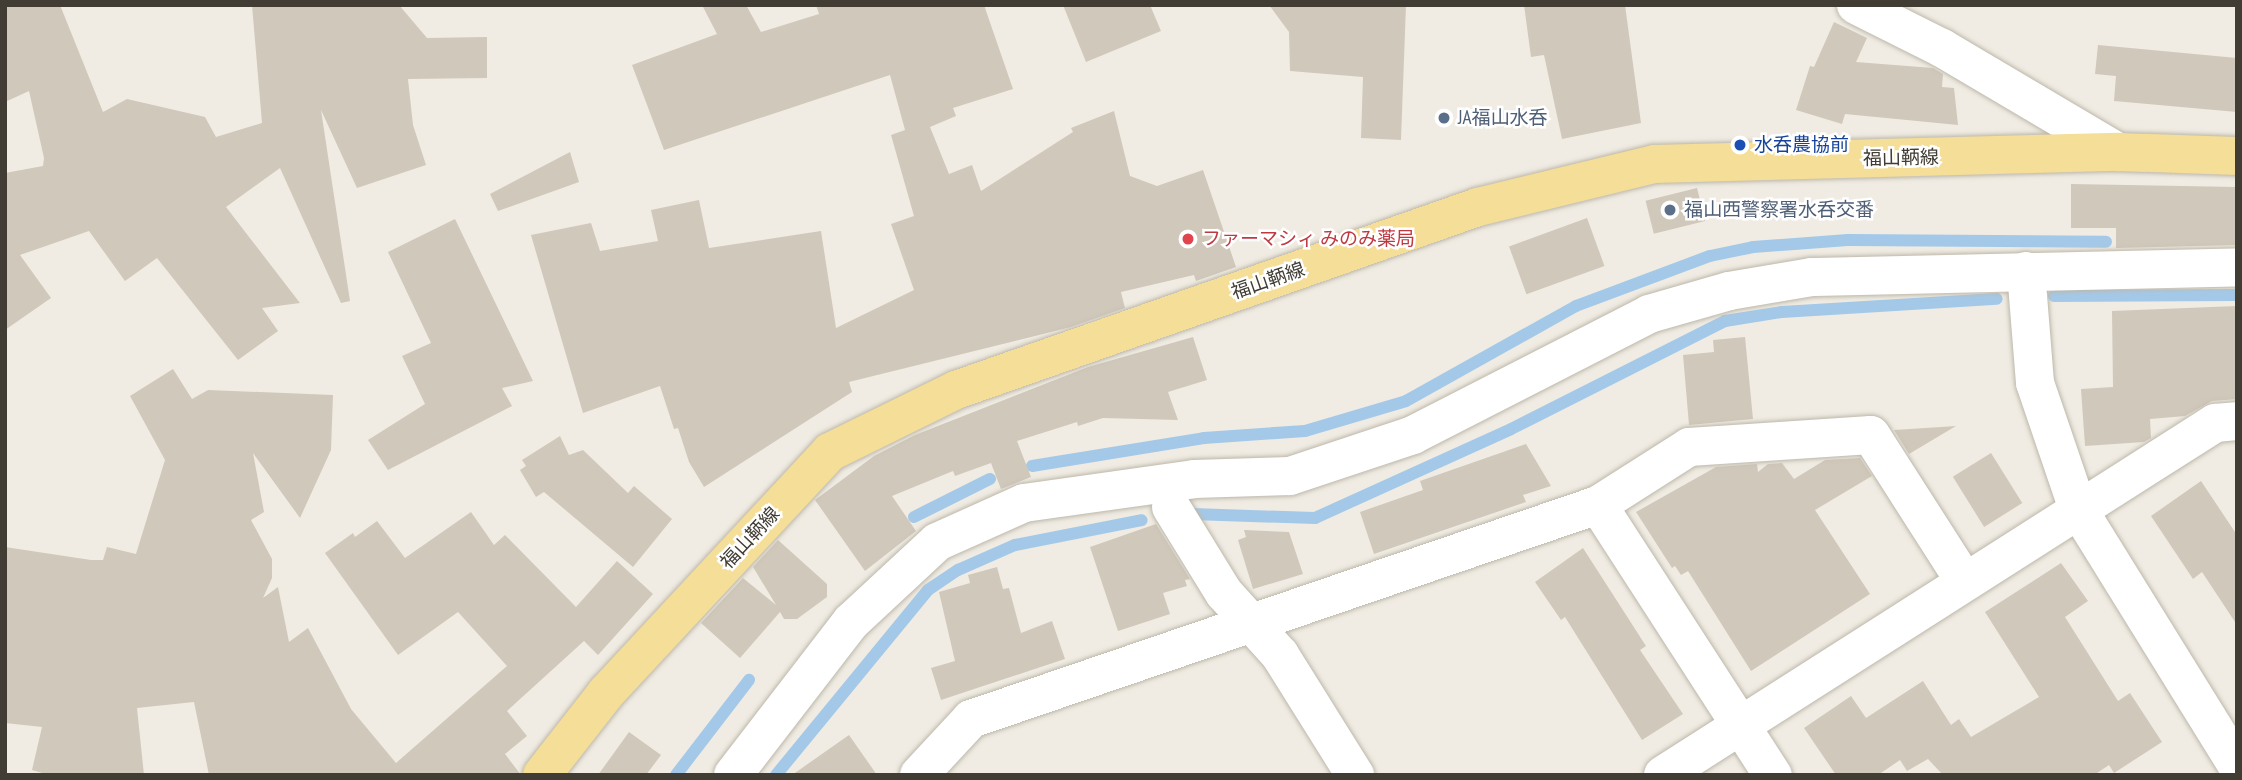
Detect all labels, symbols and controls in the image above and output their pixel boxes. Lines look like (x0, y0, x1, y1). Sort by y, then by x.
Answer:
place label: JA福山水呑 (1458, 107, 1548, 129)
marker: JA福山水呑 (1436, 110, 1452, 126)
place label: 水呑農協前 (1754, 134, 1849, 156)
marker: 水呑農協前 (1732, 137, 1748, 153)
street label: 福山鞆線 (1863, 146, 1939, 170)
place label: 福山西警察署水呑交番 (1684, 199, 1874, 221)
marker: 福山西警察署水呑交番 (1662, 202, 1678, 218)
place label: ファーマシィ みのみ薬局 (1202, 228, 1415, 250)
marker: ファーマシィ みのみ薬局 (1180, 231, 1196, 247)
street label: 福山鞆線 (1228, 258, 1308, 304)
street label: 福山鞆線 (716, 502, 784, 574)

